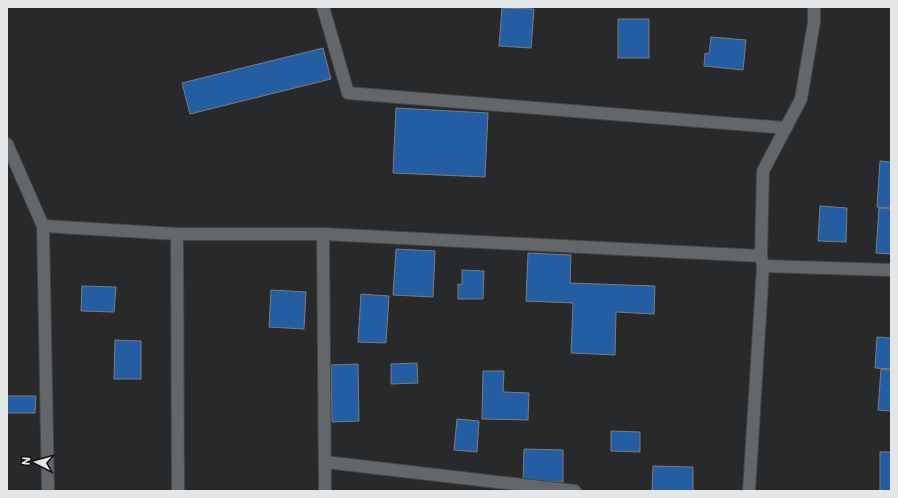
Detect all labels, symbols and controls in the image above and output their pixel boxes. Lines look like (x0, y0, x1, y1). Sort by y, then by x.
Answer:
north arrow (16, 442, 56, 482)
text: N (19, 456, 32, 466)

